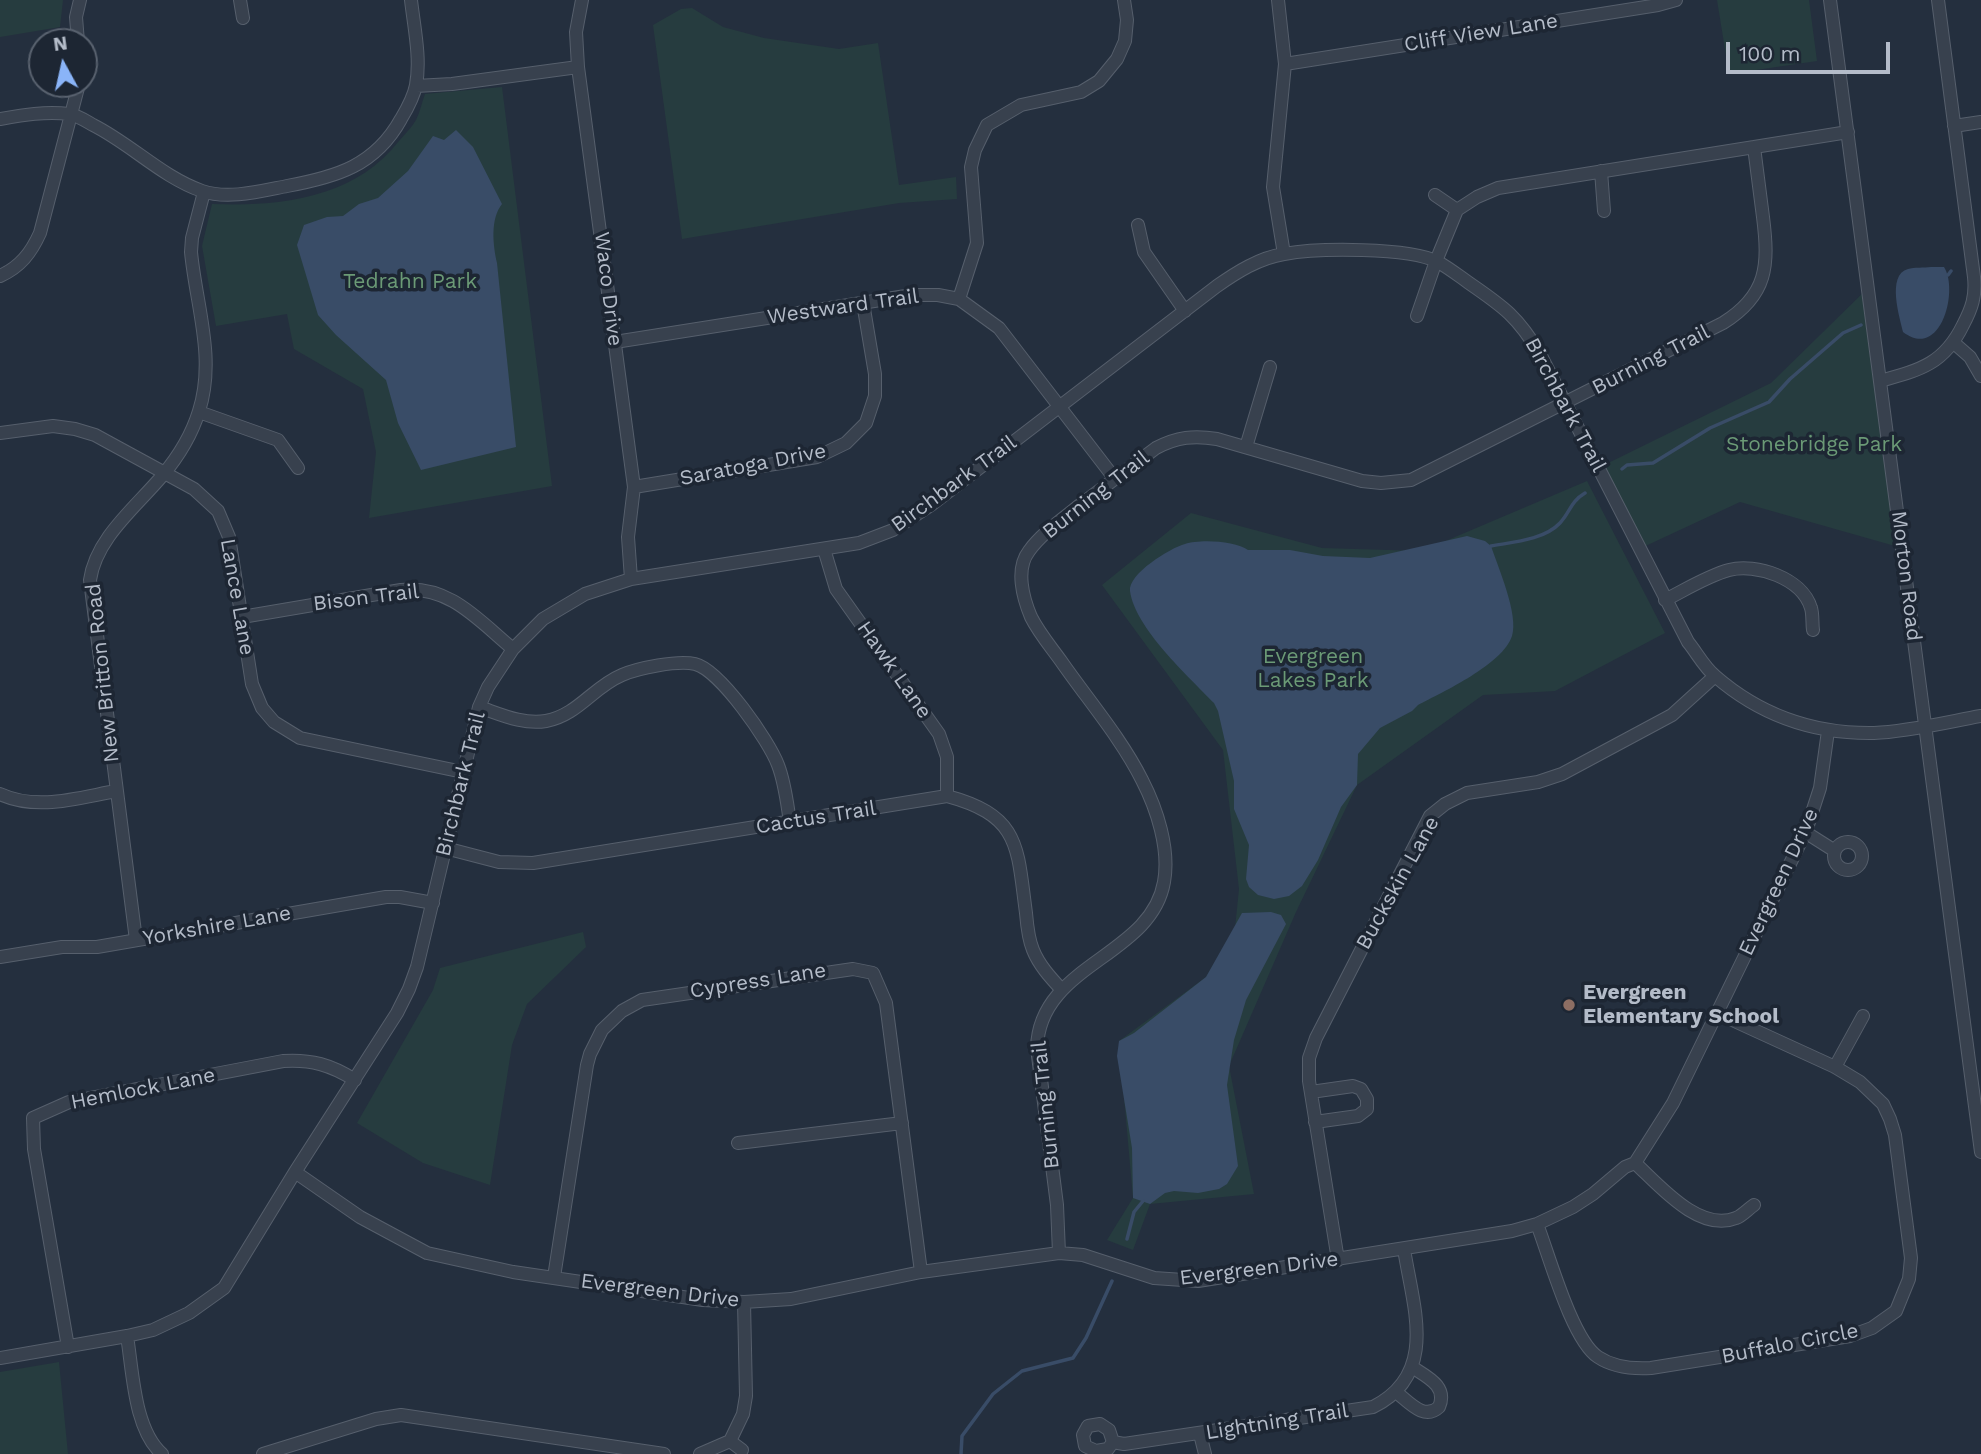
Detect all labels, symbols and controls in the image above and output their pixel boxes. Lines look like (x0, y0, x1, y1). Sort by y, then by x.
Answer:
street label: Cliff View Lane (1402, 8, 1560, 58)
north arrow (28, 28, 98, 98)
scale bar (1729, 28, 1894, 72)
text: N (52, 31, 69, 56)
text: 100 m (1739, 41, 1801, 66)
street label: Waco Drive (588, 230, 628, 348)
park label: Tedrahn Park (343, 269, 477, 295)
street label: Westward Trail (766, 284, 920, 330)
street label: Burning Trail (1588, 320, 1714, 400)
street label: Birchbark Trail (1519, 334, 1611, 476)
street label: Birchbark Trail (887, 430, 1021, 538)
park label: Stonebridge Park (1726, 432, 1902, 458)
street label: Saratoga Drive (678, 438, 828, 492)
street label: Burning Trail (1038, 445, 1154, 545)
street label: Morton Road (1886, 509, 1926, 643)
street label: Lance Lane (214, 537, 260, 657)
street label: Bison Trail (312, 579, 420, 617)
street label: New Britton Road (81, 582, 125, 764)
street label: Hawk Lane (851, 616, 937, 724)
park label: Evergreen Lakes Park (1257, 644, 1369, 694)
street label: Birchbark Trail (431, 709, 491, 859)
street label: Cactus Trail (754, 796, 878, 840)
street label: Evergreen Drive (1734, 804, 1824, 960)
street label: Buckskin Lane (1351, 812, 1445, 954)
street label: Yorkshire Lane (141, 901, 293, 951)
street label: Cypress Lane (688, 958, 828, 1004)
place label: Evergreen Elementary School (1583, 980, 1779, 1030)
marker: Evergreen Elementary School (1561, 997, 1577, 1013)
street label: Burning Trail (1027, 1040, 1065, 1170)
street label: Hemlock Lane (69, 1063, 217, 1115)
street label: Evergreen Drive (1178, 1247, 1340, 1291)
street label: Evergreen Drive (579, 1269, 741, 1313)
street label: Buffalo Circle (1719, 1318, 1861, 1370)
street label: Lightning Trail (1204, 1398, 1350, 1446)

